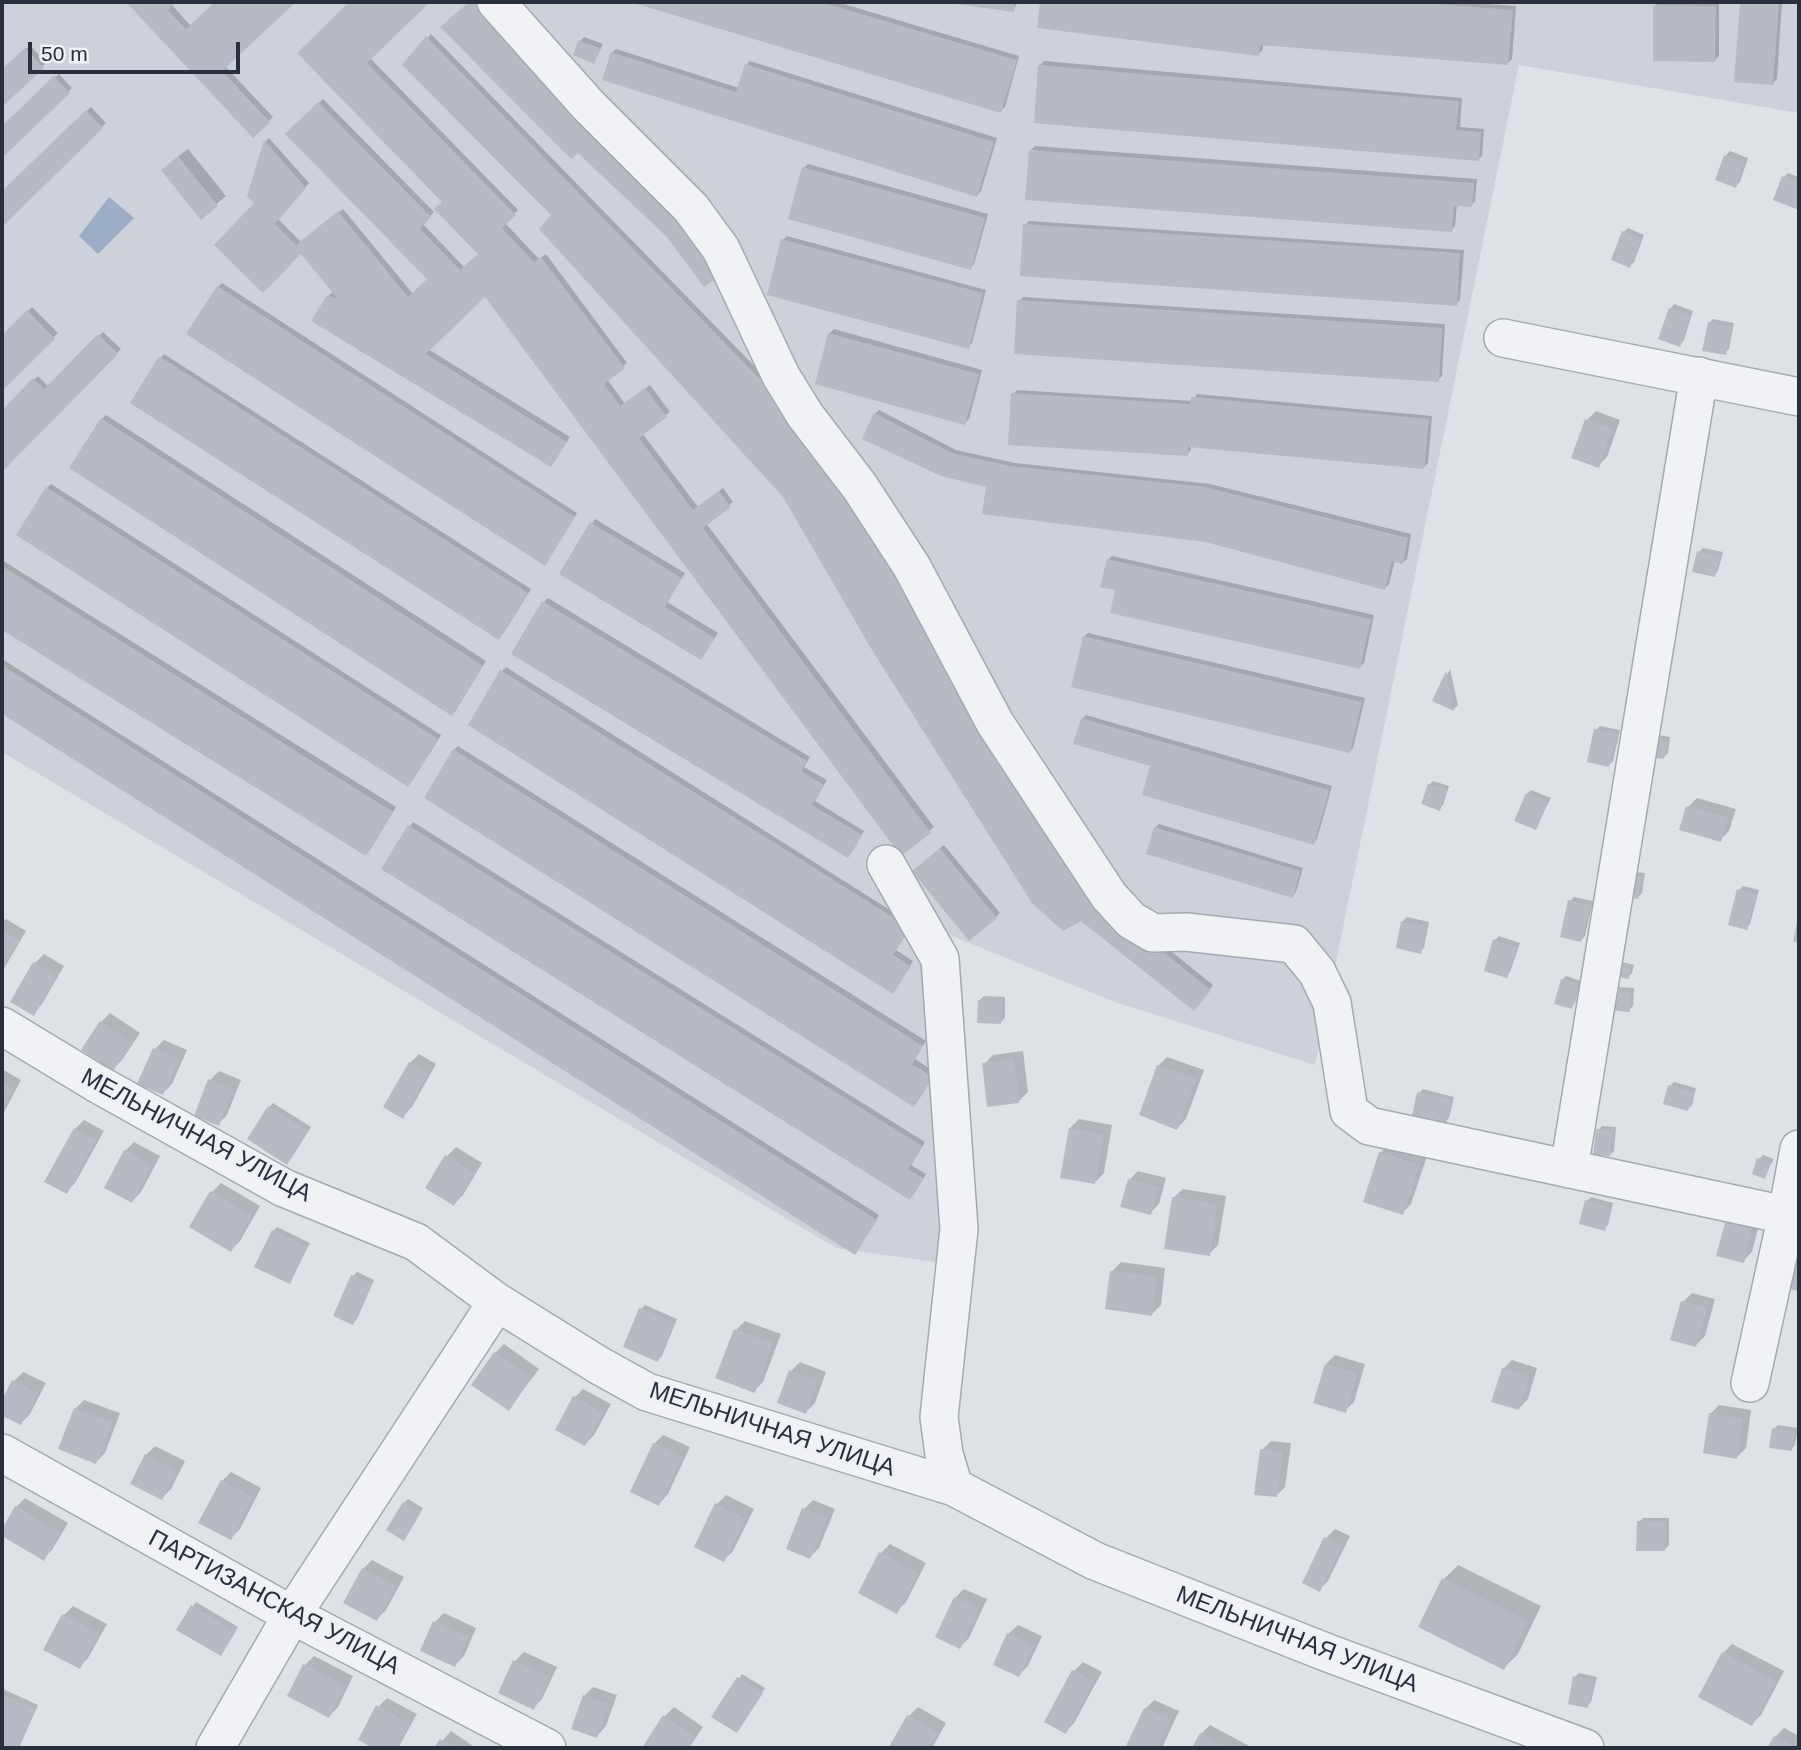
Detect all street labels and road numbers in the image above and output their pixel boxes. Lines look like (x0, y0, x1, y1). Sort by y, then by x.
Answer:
street label: МЕЛЬНИЧНАЯ УЛИЦА (76, 1063, 316, 1209)
street label: МЕЛЬНИЧНАЯ УЛИЦА (646, 1377, 898, 1483)
street label: ПАРТИЗАНСКАЯ УЛИЦА (143, 1524, 405, 1682)
street label: МЕЛЬНИЧНАЯ УЛИЦА (1172, 1581, 1422, 1699)

